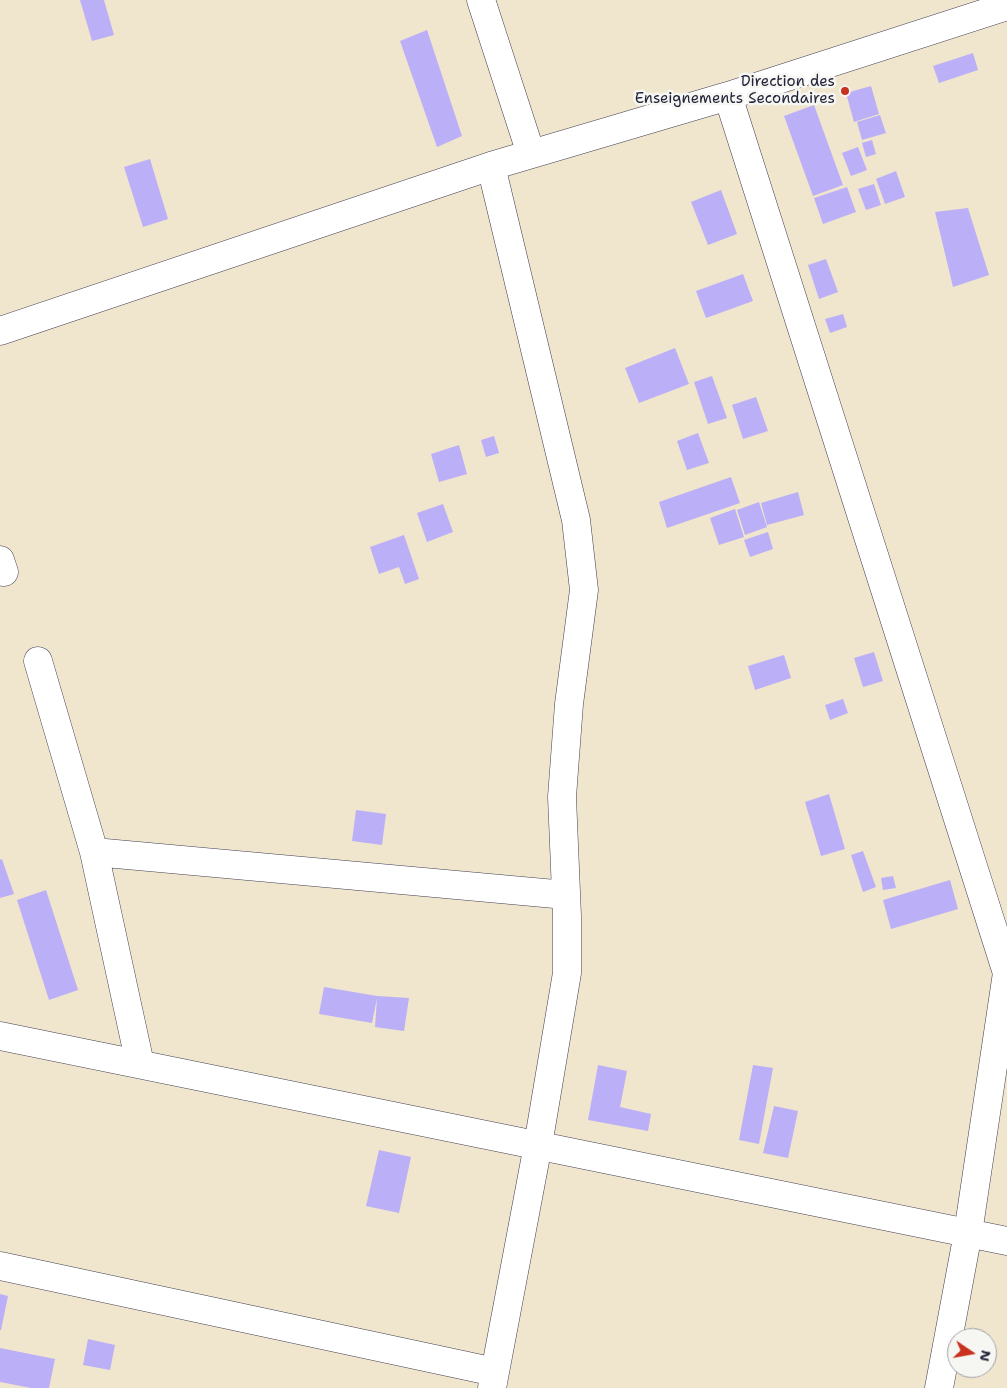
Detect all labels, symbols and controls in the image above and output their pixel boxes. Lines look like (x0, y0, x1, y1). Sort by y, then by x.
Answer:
place label: Direction des Enseignements Secondaires (635, 73, 835, 108)
marker: Direction des Enseignements Secondaires (839, 85, 851, 97)
north arrow (947, 1328, 997, 1378)
text: N (976, 1349, 996, 1363)

